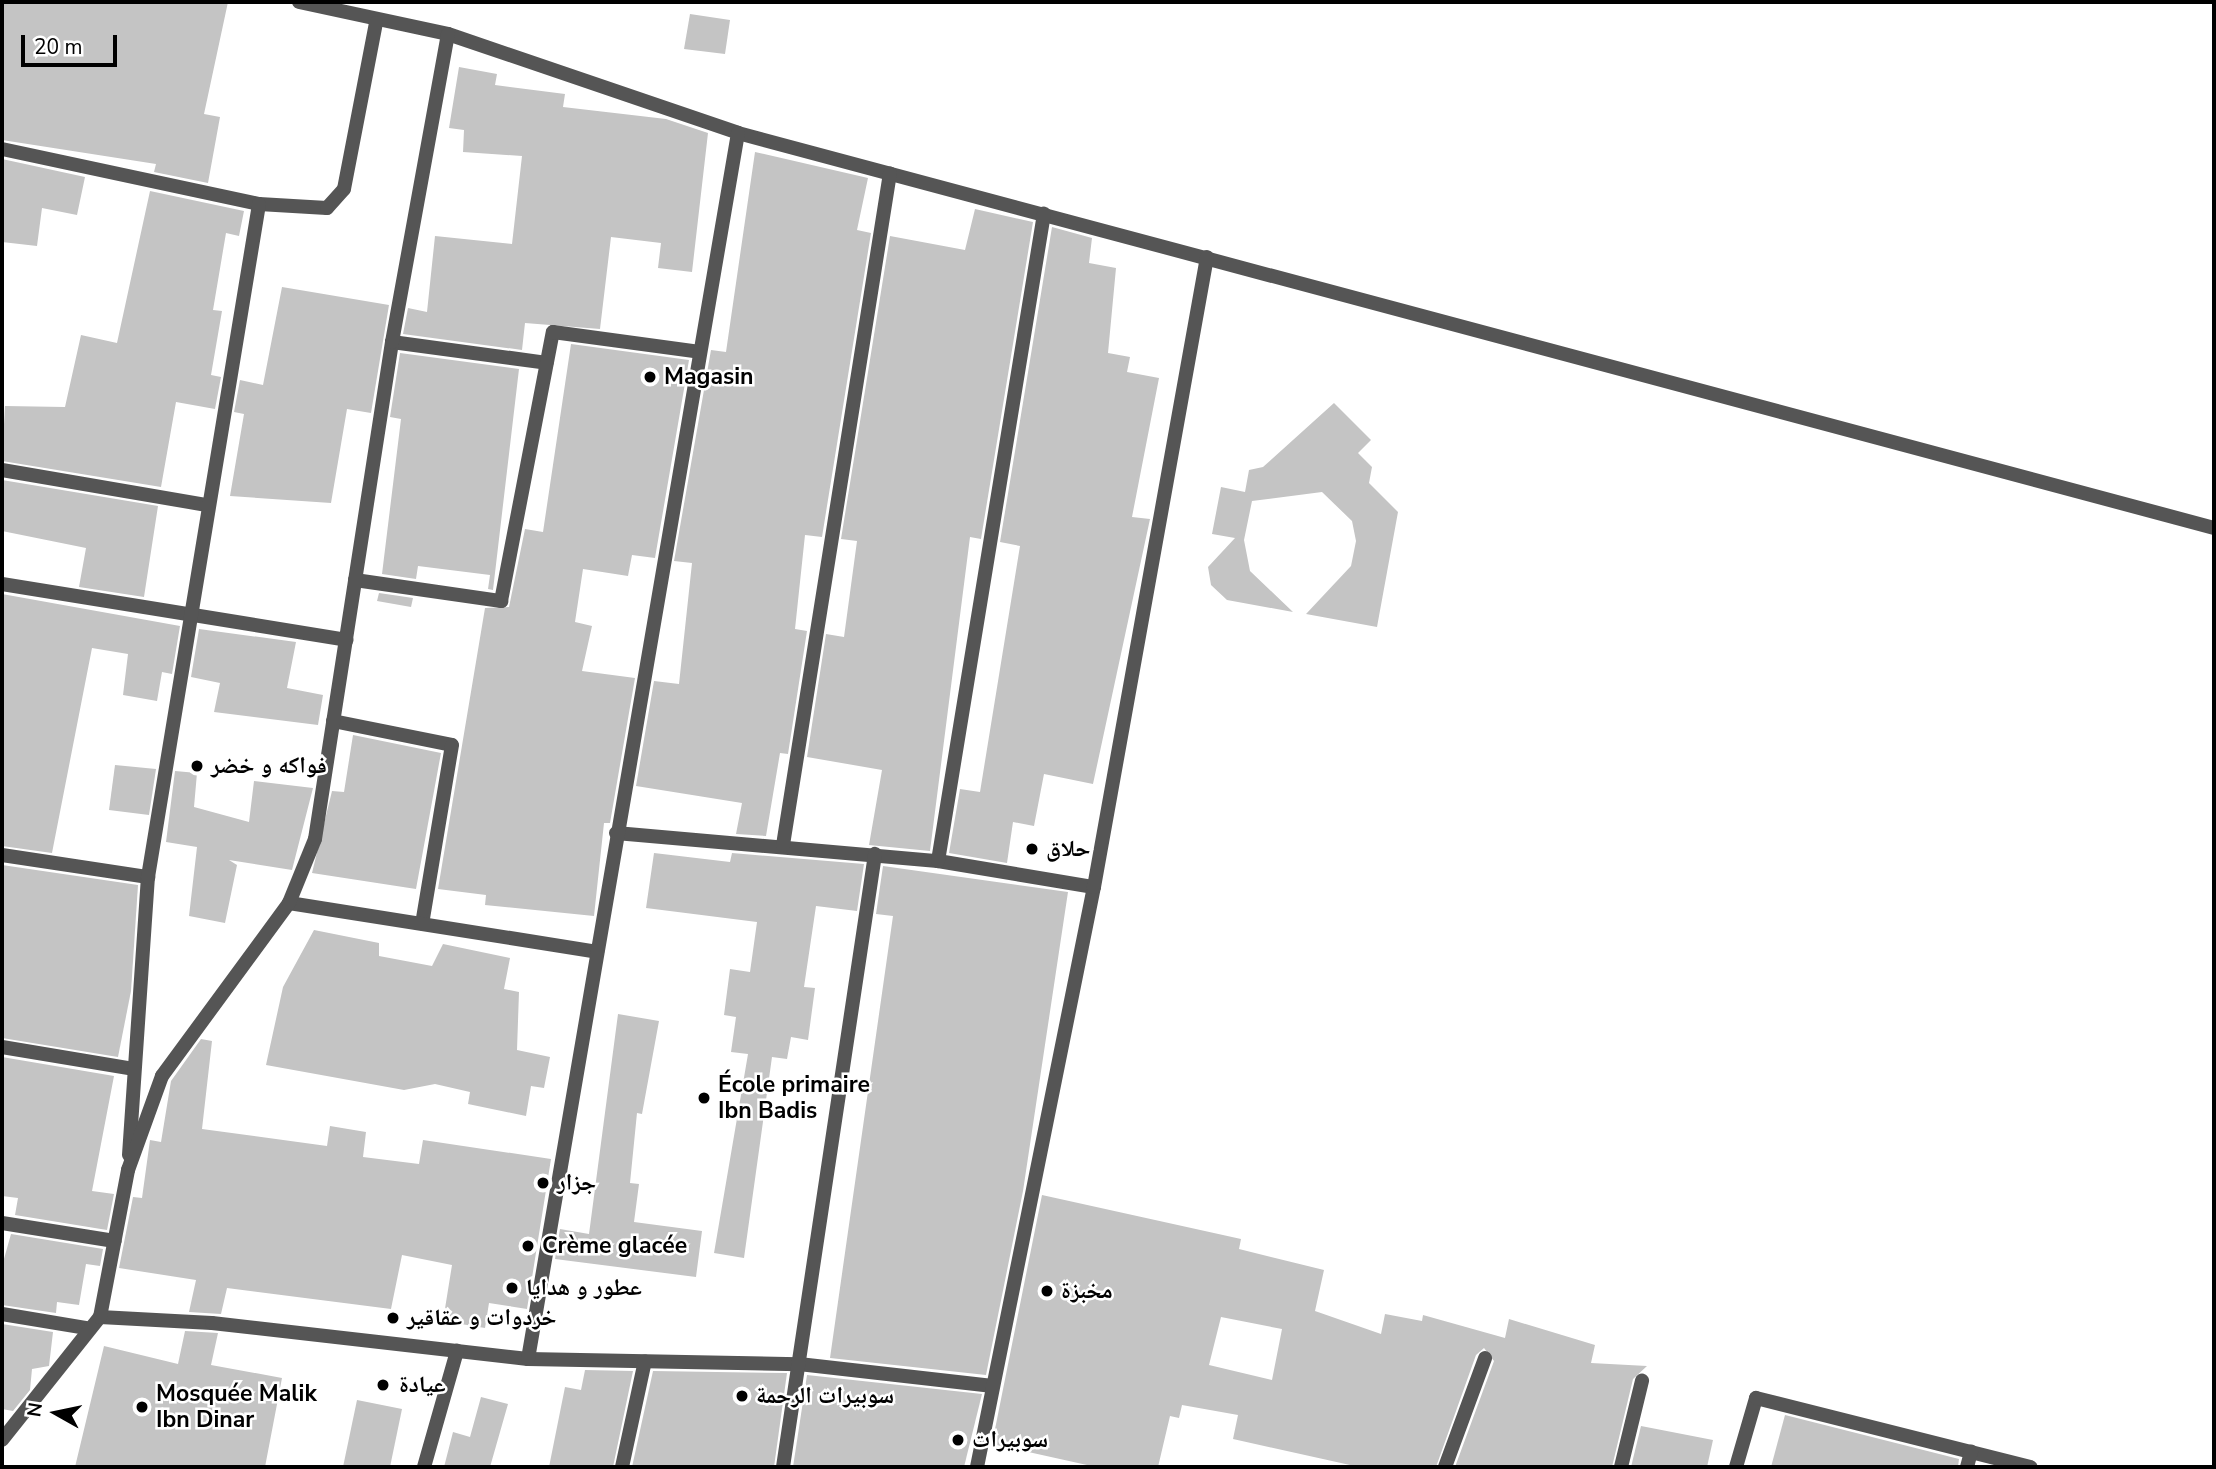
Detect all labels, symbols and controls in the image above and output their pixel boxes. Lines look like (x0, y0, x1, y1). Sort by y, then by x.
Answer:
scale bar (24, 21, 121, 65)
text: 20 m (34, 33, 83, 61)
place label: Magasin (664, 363, 754, 391)
marker: Magasin (642, 369, 658, 385)
place label: فواكه و خضر (211, 752, 327, 780)
marker: فواكه و خضر (189, 758, 205, 774)
place label: حلاق (1046, 835, 1090, 863)
marker: حلاق (1024, 841, 1040, 857)
place label: École primaire Ibn Badis (718, 1071, 870, 1125)
marker: École primaire Ibn Badis (696, 1090, 712, 1106)
place label: جزار (557, 1169, 596, 1197)
marker: جزار (535, 1175, 551, 1191)
place label: Crème glacée (542, 1232, 687, 1260)
marker: Crème glacée (520, 1238, 536, 1254)
place label: عطور و هدايا (526, 1274, 642, 1302)
place label: مخبزة (1061, 1277, 1113, 1305)
marker: عطور و هدايا (504, 1280, 520, 1296)
marker: مخبزة (1039, 1283, 1055, 1299)
place label: خردوات و عقاقير (407, 1304, 557, 1332)
marker: خردوات و عقاقير (385, 1310, 401, 1326)
place label: عيادة (399, 1371, 446, 1399)
marker: عيادة (373, 1375, 393, 1395)
north arrow (21, 1378, 91, 1448)
place label: Mosquée Malik Ibn Dinar (156, 1380, 317, 1434)
place label: سوبيرات الرحمة (756, 1382, 894, 1410)
marker: سوبيرات الرحمة (734, 1388, 750, 1404)
marker: Mosquée Malik Ibn Dinar (134, 1399, 150, 1415)
text: N (21, 1401, 49, 1419)
place label: سوبيرات (972, 1426, 1048, 1454)
marker: سوبيرات (950, 1432, 966, 1448)

